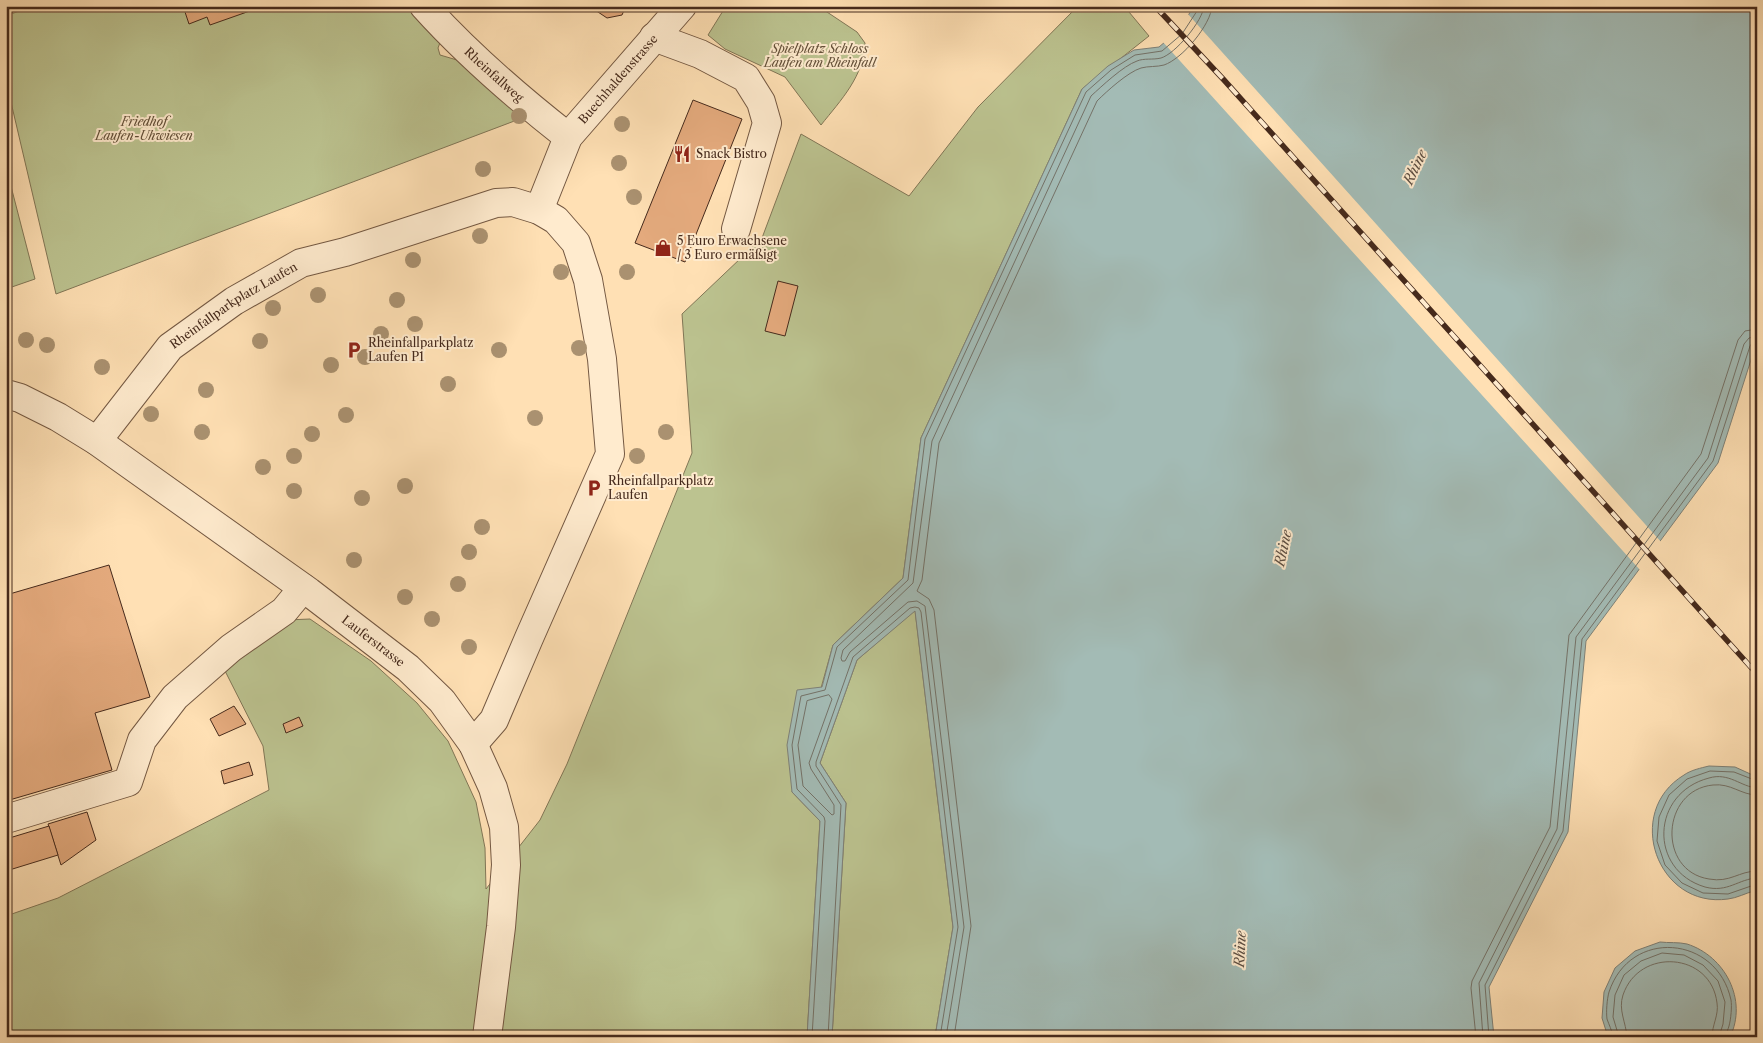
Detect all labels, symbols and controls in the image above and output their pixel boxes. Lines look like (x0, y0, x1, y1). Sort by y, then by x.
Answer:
street label: Buechhaldenstrasse (575, 31, 661, 127)
park label: Spielplatz Schloss Laufen am Rheinfall (763, 41, 877, 70)
street label: Rheinfallweg (461, 44, 527, 105)
park label: Friedhof Laufen-Uhwiesen (94, 114, 193, 143)
restaurant icon: Snack Bistro (672, 144, 692, 164)
place label: Snack Bistro (696, 146, 767, 161)
water label: Rhine (1399, 146, 1431, 188)
place label: 5 Euro Erwachsene / 3 Euro ermäßigt (677, 233, 787, 262)
shop icon: 5 Euro Erwachsene / 3 Euro ermäßigt (653, 238, 673, 258)
street label: Rheinfallparkplatz Laufen (167, 259, 300, 352)
place label: Rheinfallparkplatz Laufen P1 (368, 335, 473, 364)
parking icon: Rheinfallparkplatz Laufen P1 (344, 340, 364, 360)
place label: Rheinfallparkplatz Laufen (608, 473, 713, 502)
parking icon: Rheinfallparkplatz Laufen (584, 478, 604, 498)
water label: Rhine (1270, 527, 1296, 569)
street label: Lauferstrasse (339, 612, 408, 670)
water label: Rhine (1230, 929, 1250, 969)

